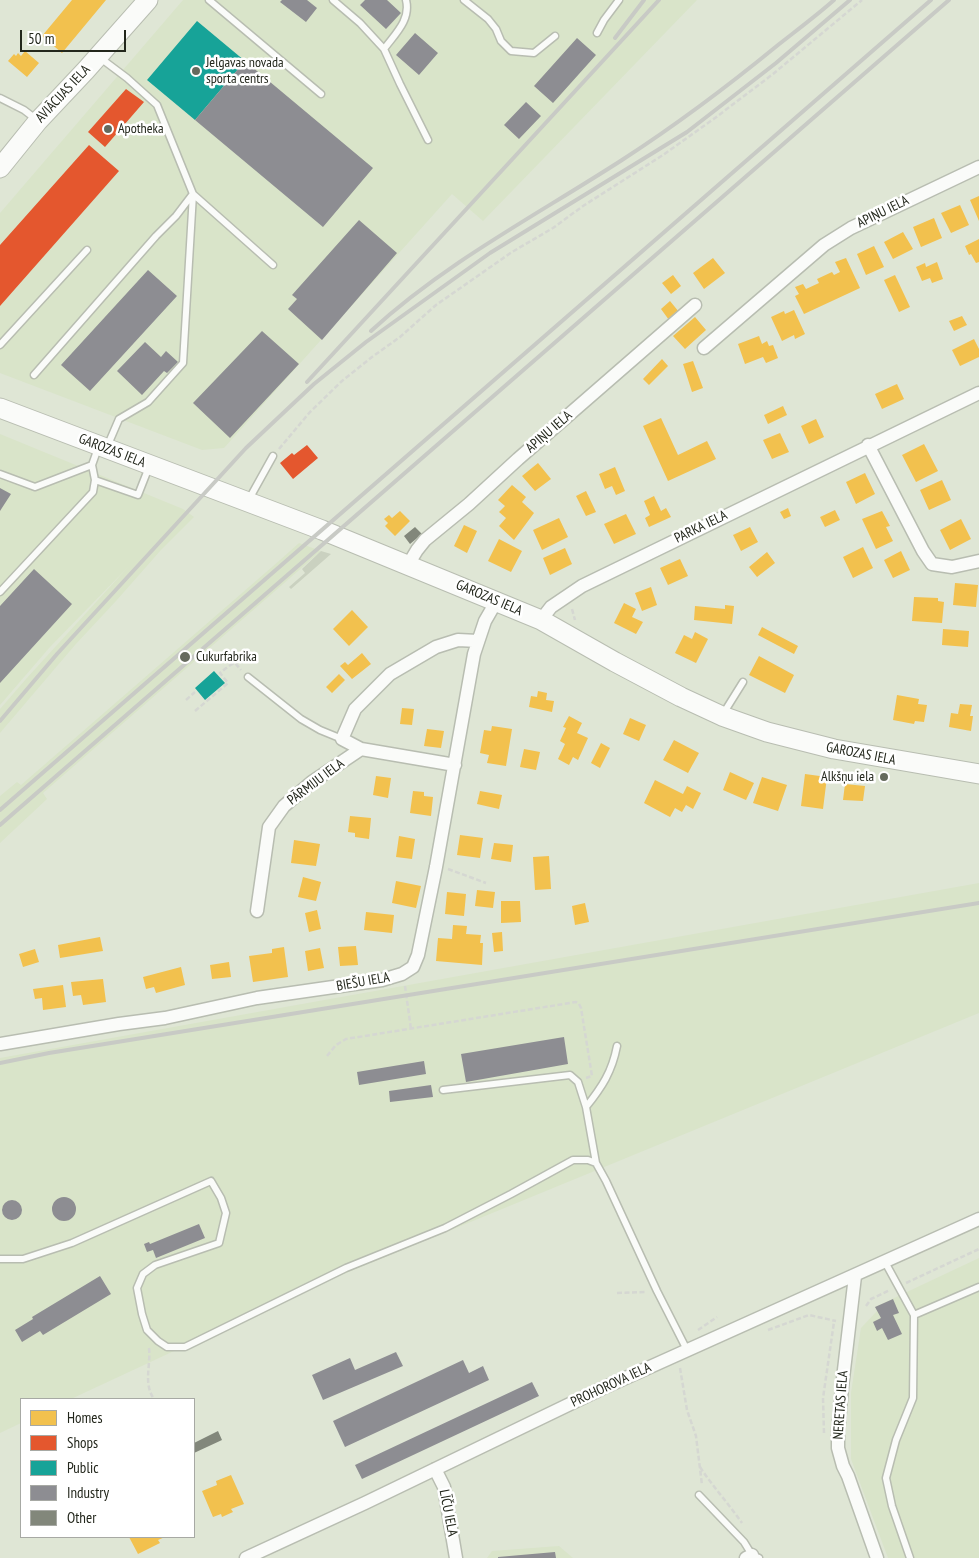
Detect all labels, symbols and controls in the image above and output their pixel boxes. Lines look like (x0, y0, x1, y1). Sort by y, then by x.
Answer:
scale bar (22, 20, 129, 52)
text: 50 m (28, 29, 54, 48)
place label: Jelgavas novada sporta centrs (206, 55, 284, 88)
street label: AVIĀCIJAS IELA (32, 62, 94, 126)
marker: Jelgavas novada sporta centrs (190, 65, 202, 77)
place label: Apotheka (118, 121, 164, 137)
marker: Apotheka (102, 123, 114, 135)
street label: APIŅU IELA (854, 192, 912, 232)
street label: APIŅU IELA (522, 407, 576, 457)
street label: GAROZAS IELA (76, 431, 148, 471)
street label: PARKA IELA (672, 507, 730, 547)
street label: GAROZAS IELA (453, 576, 525, 620)
place label: Cukurfabrika (196, 649, 257, 665)
marker: Cukurfabrika (178, 650, 192, 664)
street label: GAROZAS IELA (825, 739, 897, 769)
street label: PĀRMIJU IELA (284, 755, 348, 809)
place label: Alkšņu iela (821, 769, 874, 785)
marker: Alkšņu iela (878, 771, 890, 783)
street label: BIEŠU IELA (335, 969, 391, 995)
street label: PROHOROVA IELA (568, 1359, 654, 1411)
street label: NERETAS IELA (830, 1370, 852, 1440)
legend (20, 1398, 195, 1538)
text: Homes (67, 1408, 103, 1427)
text: Shops (67, 1433, 98, 1452)
text: Public (67, 1458, 98, 1477)
text: Industry (67, 1483, 109, 1502)
street label: LĪČU IELA (435, 1488, 461, 1538)
text: Other (67, 1508, 96, 1527)

